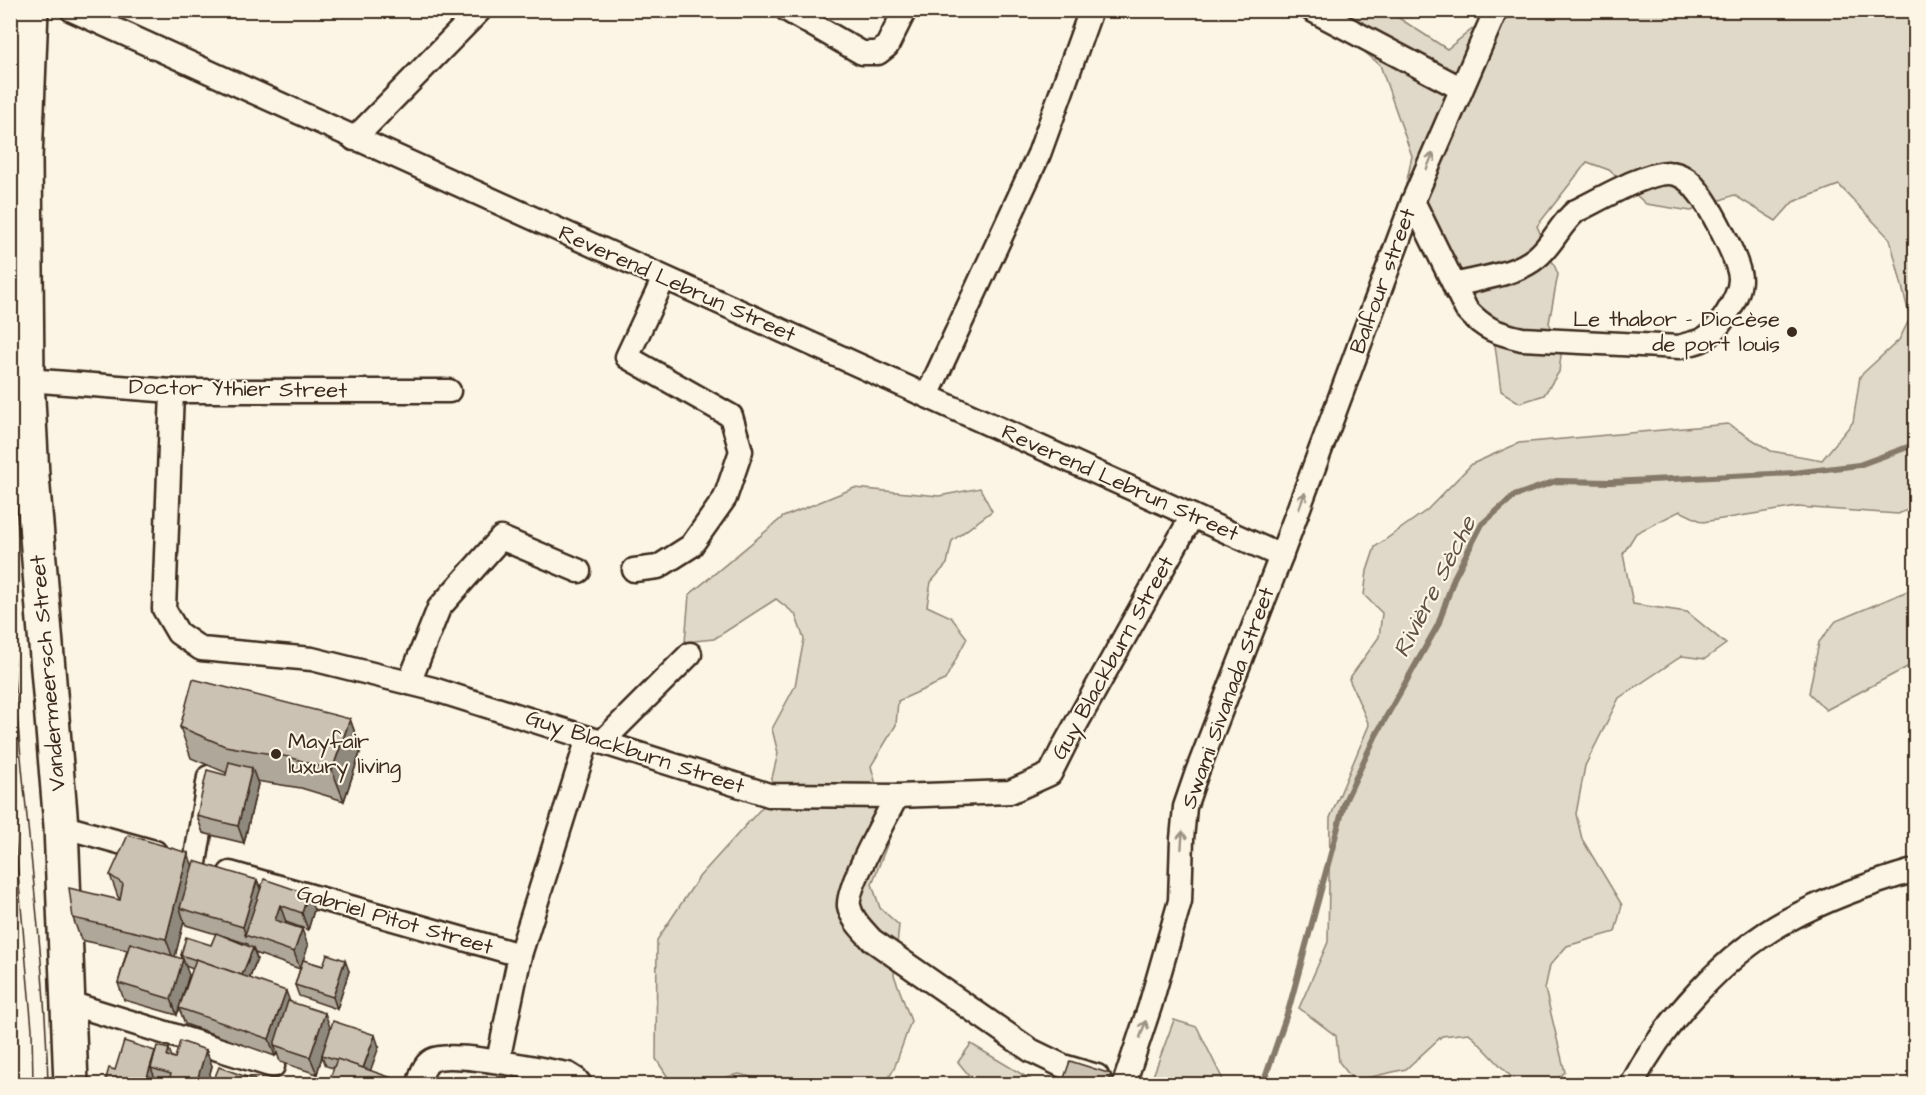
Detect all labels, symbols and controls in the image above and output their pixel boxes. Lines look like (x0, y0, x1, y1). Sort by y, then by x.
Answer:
one-way arrow (1425, 152, 1436, 170)
street label: Balfour street (1342, 204, 1424, 358)
street label: Reverend Lebrun Street (554, 218, 801, 350)
place label: Le thabor - Diocèse de port louis (1573, 304, 1780, 360)
marker: Le thabor - Diocèse de port louis (1785, 325, 1799, 339)
street label: Doctor Ythier Street (129, 372, 348, 406)
street label: Reverend Lebrun Street (997, 417, 1244, 549)
one-way arrow (1297, 492, 1308, 511)
water label: Rivière Sèche (1385, 510, 1486, 663)
street label: Guy Blackburn Street (1044, 551, 1183, 766)
street label: Vandermeersch Street (22, 554, 74, 792)
street label: Swami Sivanada Street (1173, 583, 1283, 813)
street label: Guy Blackburn Street (521, 702, 748, 803)
place label: Mayfair luxury living (288, 726, 401, 783)
marker: Mayfair luxury living (269, 747, 283, 761)
one-way arrow (1177, 830, 1188, 850)
street label: Gabriel Pitot Street (293, 877, 497, 963)
one-way arrow (1138, 1020, 1149, 1039)

